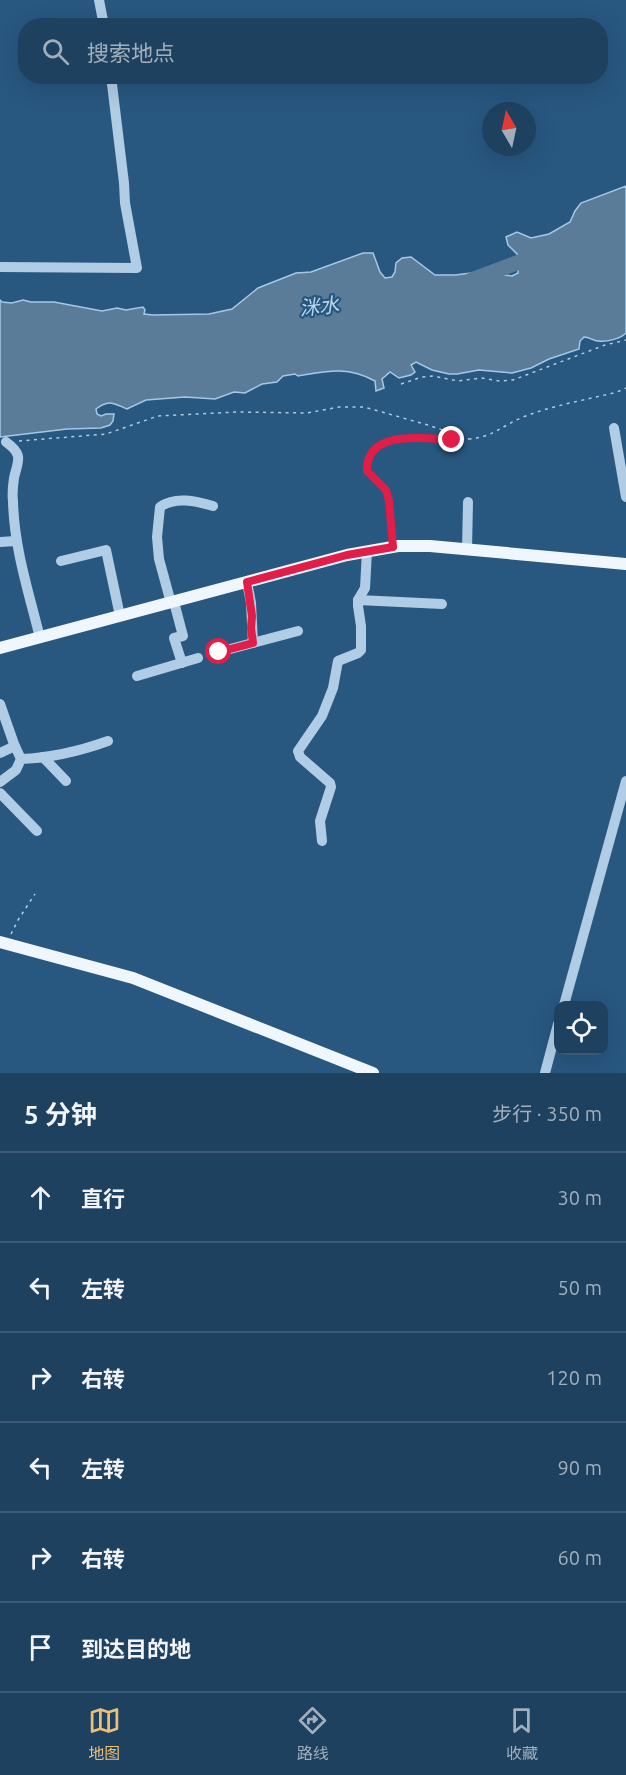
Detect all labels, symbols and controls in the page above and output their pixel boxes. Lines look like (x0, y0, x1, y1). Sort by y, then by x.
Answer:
search box (18, 18, 608, 84)
icon: search (39, 35, 72, 68)
text: 搜索地点 (87, 40, 175, 65)
north arrow (482, 102, 536, 156)
water label: 洣水 (298, 292, 341, 320)
route end (438, 426, 464, 452)
route start (205, 638, 231, 664)
map controls (554, 1001, 608, 1055)
button: locate (554, 1001, 608, 1055)
text: 5 分钟 (24, 1100, 97, 1129)
text: 步行 · 350 m (492, 1102, 602, 1125)
icon: ahead (24, 1181, 57, 1214)
text: 直行 (81, 1186, 125, 1211)
text: 30 m (558, 1186, 602, 1209)
icon: left (24, 1271, 57, 1304)
text: 左转 (81, 1276, 125, 1301)
text: 50 m (558, 1276, 602, 1299)
icon: right (24, 1361, 57, 1394)
text: 右转 (81, 1366, 125, 1391)
text: 120 m (546, 1366, 602, 1389)
icon: left (24, 1451, 57, 1484)
text: 左转 (81, 1456, 125, 1481)
text: 90 m (558, 1456, 602, 1479)
icon: right (24, 1541, 57, 1574)
text: 右转 (81, 1546, 125, 1571)
text: 60 m (558, 1546, 602, 1569)
icon: arrive (24, 1631, 57, 1664)
text: 到达目的地 (81, 1636, 191, 1661)
tab: 地图 (88, 1704, 121, 1764)
tab: 路线 (296, 1704, 329, 1764)
tab: 收藏 (505, 1704, 538, 1764)

